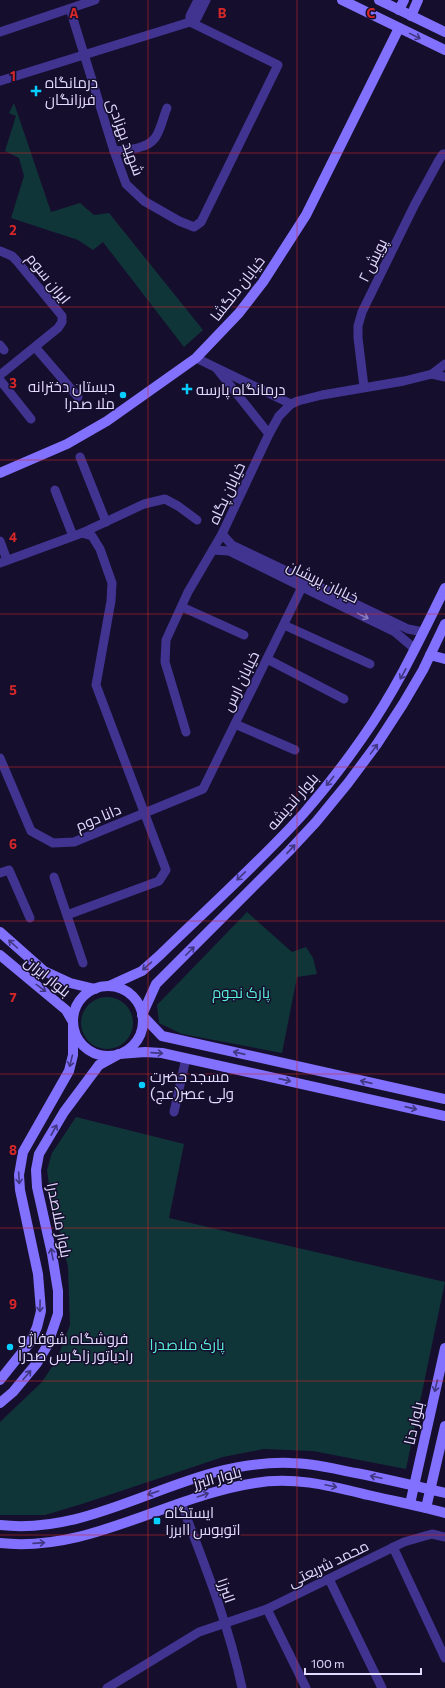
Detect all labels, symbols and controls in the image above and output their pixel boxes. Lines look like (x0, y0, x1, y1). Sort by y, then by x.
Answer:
text: A (69, 5, 79, 21)
text: B (218, 5, 227, 21)
text: C (367, 5, 376, 21)
one-way arrow (408, 33, 420, 40)
text: 1 (10, 68, 16, 84)
place label: درمانگاه فرزانگان (45, 73, 98, 110)
marker: درمانگاه فرزانگان (30, 85, 42, 97)
street label: شهید بهزادی (102, 96, 148, 179)
text: 2 (9, 222, 17, 238)
street label: پویش ۲ (354, 235, 392, 286)
street label: ایران سوم (22, 249, 75, 308)
street label: خیابان دلگشا (206, 252, 270, 325)
text: 3 (9, 375, 17, 391)
place label: دبستان دخترانه ملا صدرا (28, 377, 115, 413)
place label: درمانگاه پارسه (196, 380, 285, 400)
marker: درمانگاه پارسه (181, 383, 193, 395)
marker: دبستان دخترانه ملا صدرا (118, 390, 128, 400)
street label: خیابان پگاه (204, 459, 250, 528)
text: 4 (9, 529, 17, 545)
street label: خیابان پریشان (283, 556, 362, 608)
one-way arrow (356, 613, 368, 620)
street label: خیابان ارس (218, 648, 264, 715)
one-way arrow (398, 667, 406, 679)
text: 5 (9, 682, 17, 698)
one-way arrow (370, 743, 378, 754)
street label: بلوار اندیشه (262, 769, 322, 834)
one-way arrow (325, 776, 334, 786)
street label: دانا دوم (73, 799, 124, 836)
text: 6 (9, 836, 17, 852)
one-way arrow (286, 844, 296, 854)
one-way arrow (236, 871, 246, 881)
one-way arrow (8, 940, 18, 949)
one-way arrow (185, 946, 195, 956)
street label: بلوار ایران (20, 952, 75, 1002)
one-way arrow (142, 961, 153, 970)
park label: پارک نجوم (212, 983, 270, 1003)
one-way arrow (35, 984, 46, 992)
text: 7 (9, 989, 17, 1005)
one-way arrow (151, 1049, 164, 1056)
one-way arrow (233, 1049, 246, 1057)
one-way arrow (67, 1054, 75, 1067)
place label: مسجد حضرت ولی عصر(عج) (150, 1067, 234, 1105)
one-way arrow (278, 1076, 291, 1084)
one-way arrow (360, 1077, 373, 1085)
marker: مسجد حضرت ولی عصر(عج) (137, 1080, 147, 1090)
one-way arrow (405, 1104, 418, 1112)
one-way arrow (51, 1124, 58, 1136)
text: 8 (9, 1142, 17, 1158)
one-way arrow (16, 1171, 23, 1184)
street label: بلوار ملاصدرا (43, 1181, 76, 1259)
one-way arrow (48, 1248, 56, 1261)
text: 9 (9, 1296, 17, 1312)
one-way arrow (36, 1299, 44, 1312)
place label: فروشگاه شوفاژ و رادیاتور زاگرس صدرا (18, 1329, 133, 1366)
park label: پارک ملاصدرا (149, 1335, 225, 1355)
marker: فروشگاه شوفاژ و رادیاتور زاگرس صدرا (5, 1342, 15, 1352)
one-way arrow (22, 1370, 31, 1380)
one-way arrow (432, 1379, 440, 1392)
street label: بلوار دنا (399, 1400, 428, 1447)
street label: بلوار البرز (190, 1462, 243, 1493)
one-way arrow (369, 1473, 382, 1481)
one-way arrow (324, 1483, 337, 1491)
one-way arrow (148, 1490, 160, 1498)
one-way arrow (197, 1491, 209, 1499)
place label: ایستگاه اتوبوس اابرز۱ (165, 1503, 241, 1540)
marker: ایستگاه اتوبوس اابرز۱ (152, 1516, 162, 1526)
street label: محمد شریعتی (285, 1536, 372, 1592)
one-way arrow (32, 1540, 45, 1547)
street label: البرز۱ (213, 1575, 240, 1605)
scale bar (305, 1650, 421, 1676)
text: 100 m (311, 1656, 345, 1670)

